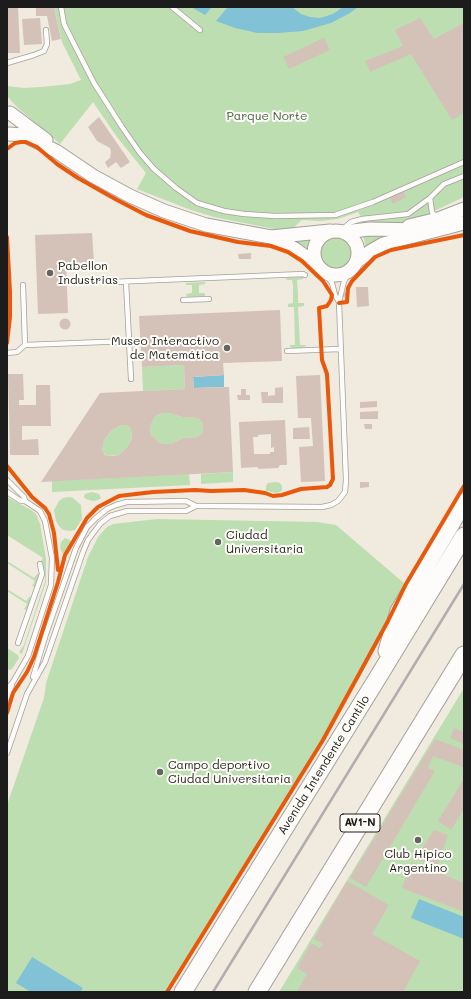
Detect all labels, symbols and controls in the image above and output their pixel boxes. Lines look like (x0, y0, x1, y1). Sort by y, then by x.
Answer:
park label: Parque Norte (226, 109, 308, 123)
place label: Pabellon Industrias (58, 259, 118, 287)
marker: Pabellon Industrias (45, 268, 55, 278)
place label: Museo Interactivo de Matemática (111, 334, 219, 362)
marker: Museo Interactivo de Matemática (222, 343, 232, 353)
place label: Ciudad Universitaria (226, 528, 304, 556)
marker: Ciudad Universitaria (213, 537, 223, 547)
street label: Avenida Intendente Cantilo (275, 693, 373, 837)
place label: Campo deportivo Ciudad Universitaria (168, 758, 291, 786)
marker: Campo deportivo Ciudad Universitaria (155, 767, 165, 777)
road number: AV1-N (340, 814, 380, 832)
marker: Club Hípico Argentino (413, 835, 423, 845)
place label: Club Hípico Argentino (384, 847, 452, 875)

